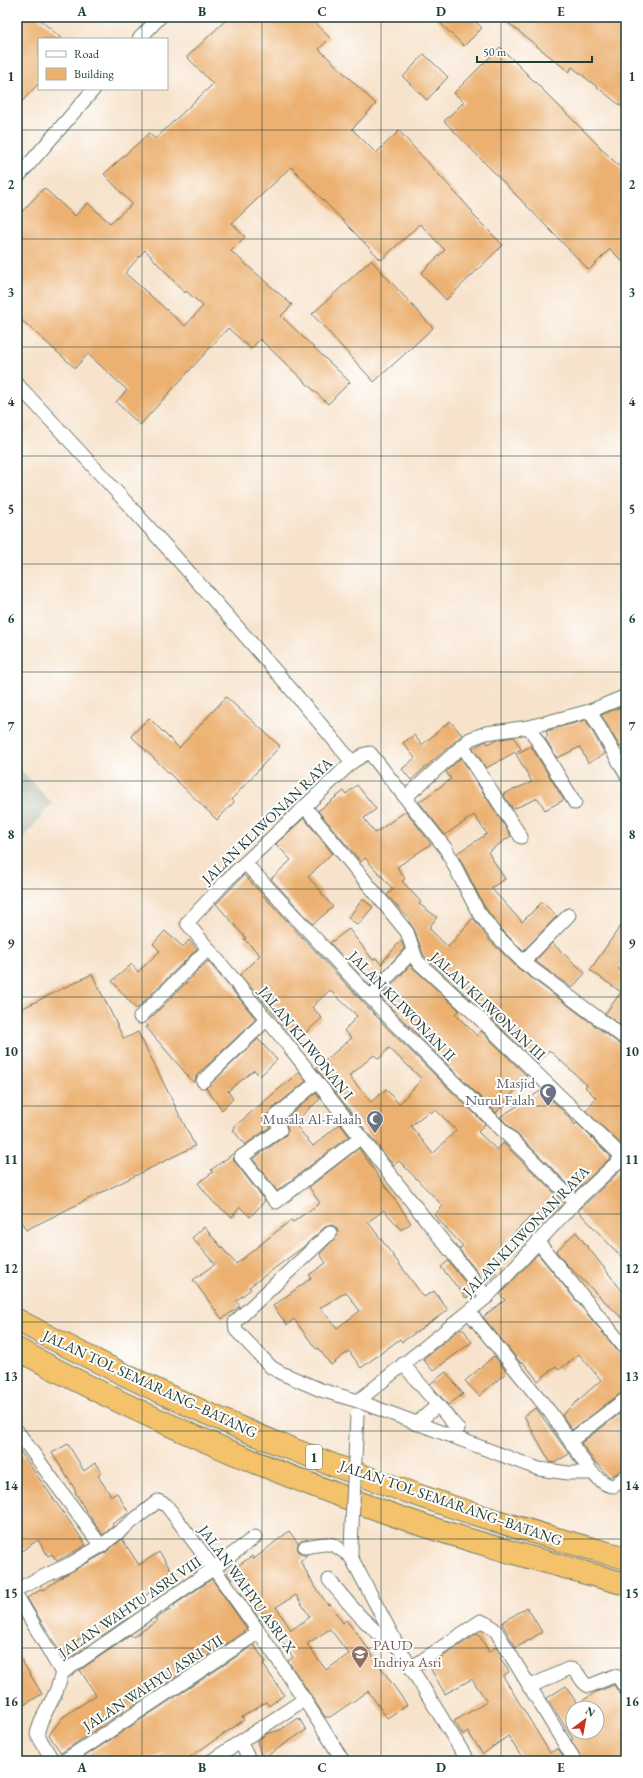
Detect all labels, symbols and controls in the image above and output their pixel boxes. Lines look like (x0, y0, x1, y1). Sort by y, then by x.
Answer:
text: A (76, 3, 87, 20)
text: B (198, 3, 206, 20)
text: C (317, 3, 327, 20)
text: D (436, 3, 446, 20)
text: E (557, 3, 565, 20)
legend (38, 38, 168, 90)
scale bar (477, 38, 592, 64)
text: 50 m (483, 44, 507, 60)
text: Road (74, 46, 100, 62)
text: Building (74, 66, 115, 82)
text: 1 (8, 68, 15, 85)
text: 1 (629, 68, 636, 85)
text: 2 (8, 176, 15, 193)
text: 2 (629, 176, 636, 193)
text: 3 (8, 284, 15, 301)
text: 3 (629, 284, 636, 301)
text: 4 (8, 393, 15, 410)
text: 4 (629, 393, 636, 410)
text: 5 (8, 501, 14, 518)
text: 5 (629, 501, 635, 518)
text: 6 (8, 610, 15, 627)
text: 6 (629, 610, 636, 627)
text: 7 (8, 718, 15, 735)
text: 7 (629, 718, 636, 735)
street label: JALAN KLIWONAN RAYA (196, 753, 336, 889)
text: 8 (8, 826, 15, 843)
text: 8 (629, 826, 636, 843)
text: 9 (8, 935, 15, 952)
text: 9 (629, 935, 636, 952)
street label: JALAN KLIWONAN II (344, 945, 460, 1065)
street label: JALAN KLIWONAN III (425, 946, 550, 1064)
street label: JALAN KLIWONAN I (254, 981, 358, 1103)
text: 10 (4, 1043, 18, 1060)
text: 10 (625, 1043, 639, 1060)
place label: Masjid Nurul Falah (465, 1073, 535, 1109)
mosque icon: Masjid Nurul Falah (538, 1082, 558, 1107)
place label: Musala Al-Falaah (263, 1109, 362, 1128)
mosque icon: Musala Al-Falaah (365, 1109, 385, 1134)
text: 11 (4, 1151, 18, 1168)
text: 11 (625, 1151, 639, 1168)
street label: JALAN KLIWONAN RAYA (457, 1161, 593, 1301)
text: 12 (4, 1260, 18, 1277)
text: 12 (625, 1260, 639, 1277)
street label: JALAN TOL SEMARANG–BATANG (38, 1325, 260, 1442)
text: 13 (4, 1368, 18, 1385)
text: 13 (625, 1368, 639, 1385)
road number: 1 (306, 1445, 322, 1469)
street label: JALAN TOL SEMARANG–BATANG (335, 1455, 565, 1550)
text: 14 (4, 1477, 18, 1494)
text: 14 (625, 1477, 639, 1494)
street label: JALAN WAHYU ASRI X (193, 1519, 300, 1657)
street label: JALAN WAHYU ASRI VIII (53, 1552, 205, 1663)
text: 15 (4, 1585, 18, 1602)
text: 15 (625, 1585, 639, 1602)
street label: JALAN WAHYU ASRI VII (78, 1630, 226, 1736)
place label: PAUD Indriya Asri (373, 1635, 442, 1671)
school or university icon: PAUD Indriya Asri (350, 1644, 370, 1669)
text: 16 (4, 1693, 18, 1710)
text: 16 (625, 1693, 639, 1710)
north arrow (565, 1700, 605, 1740)
text: N (583, 1703, 598, 1720)
text: A (76, 1759, 87, 1776)
text: B (198, 1759, 206, 1776)
text: C (317, 1759, 327, 1776)
text: D (436, 1759, 446, 1776)
text: E (557, 1759, 565, 1776)

